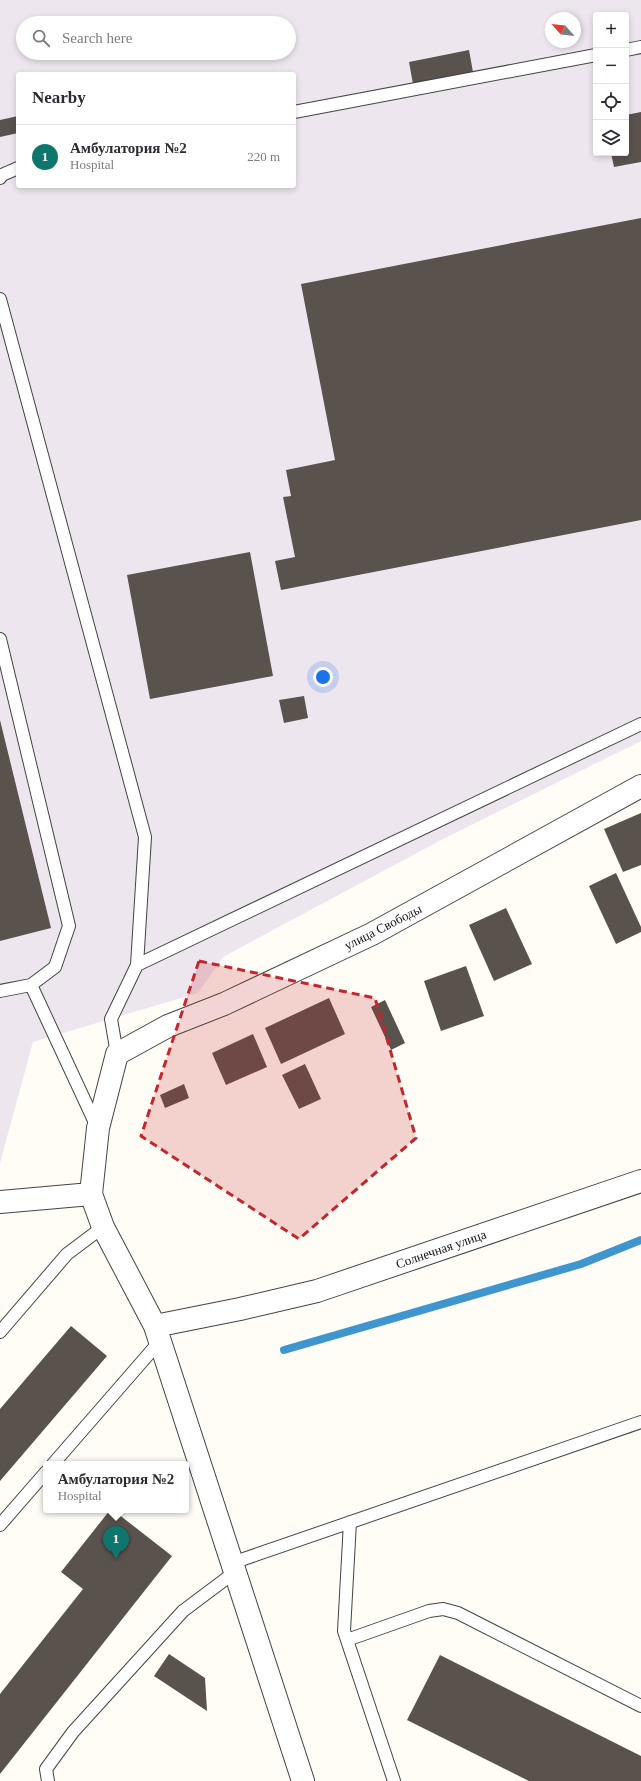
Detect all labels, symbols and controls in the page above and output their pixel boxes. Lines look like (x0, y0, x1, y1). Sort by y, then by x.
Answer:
north arrow (545, 12, 581, 48)
map controls (593, 12, 629, 156)
button: + (593, 12, 629, 48)
search box (16, 16, 296, 60)
icon: search (30, 27, 52, 49)
text: Search here (62, 30, 132, 46)
button: − (593, 48, 629, 84)
button: locate (593, 84, 629, 120)
text: Nearby (32, 88, 86, 107)
button: layers (593, 120, 629, 156)
text: Амбулатория №2 (70, 140, 187, 156)
text: 1 (42, 149, 48, 164)
text: 220 m (247, 149, 280, 164)
text: Hospital (70, 157, 114, 172)
your location (313, 667, 333, 687)
street label: улица Свободы (342, 901, 424, 953)
street label: Солнечная улица (394, 1226, 488, 1271)
popup (43, 1461, 189, 1513)
text: Амбулатория №2 (58, 1471, 174, 1487)
text: Hospital (58, 1488, 102, 1503)
pin: 1 (103, 1526, 129, 1559)

